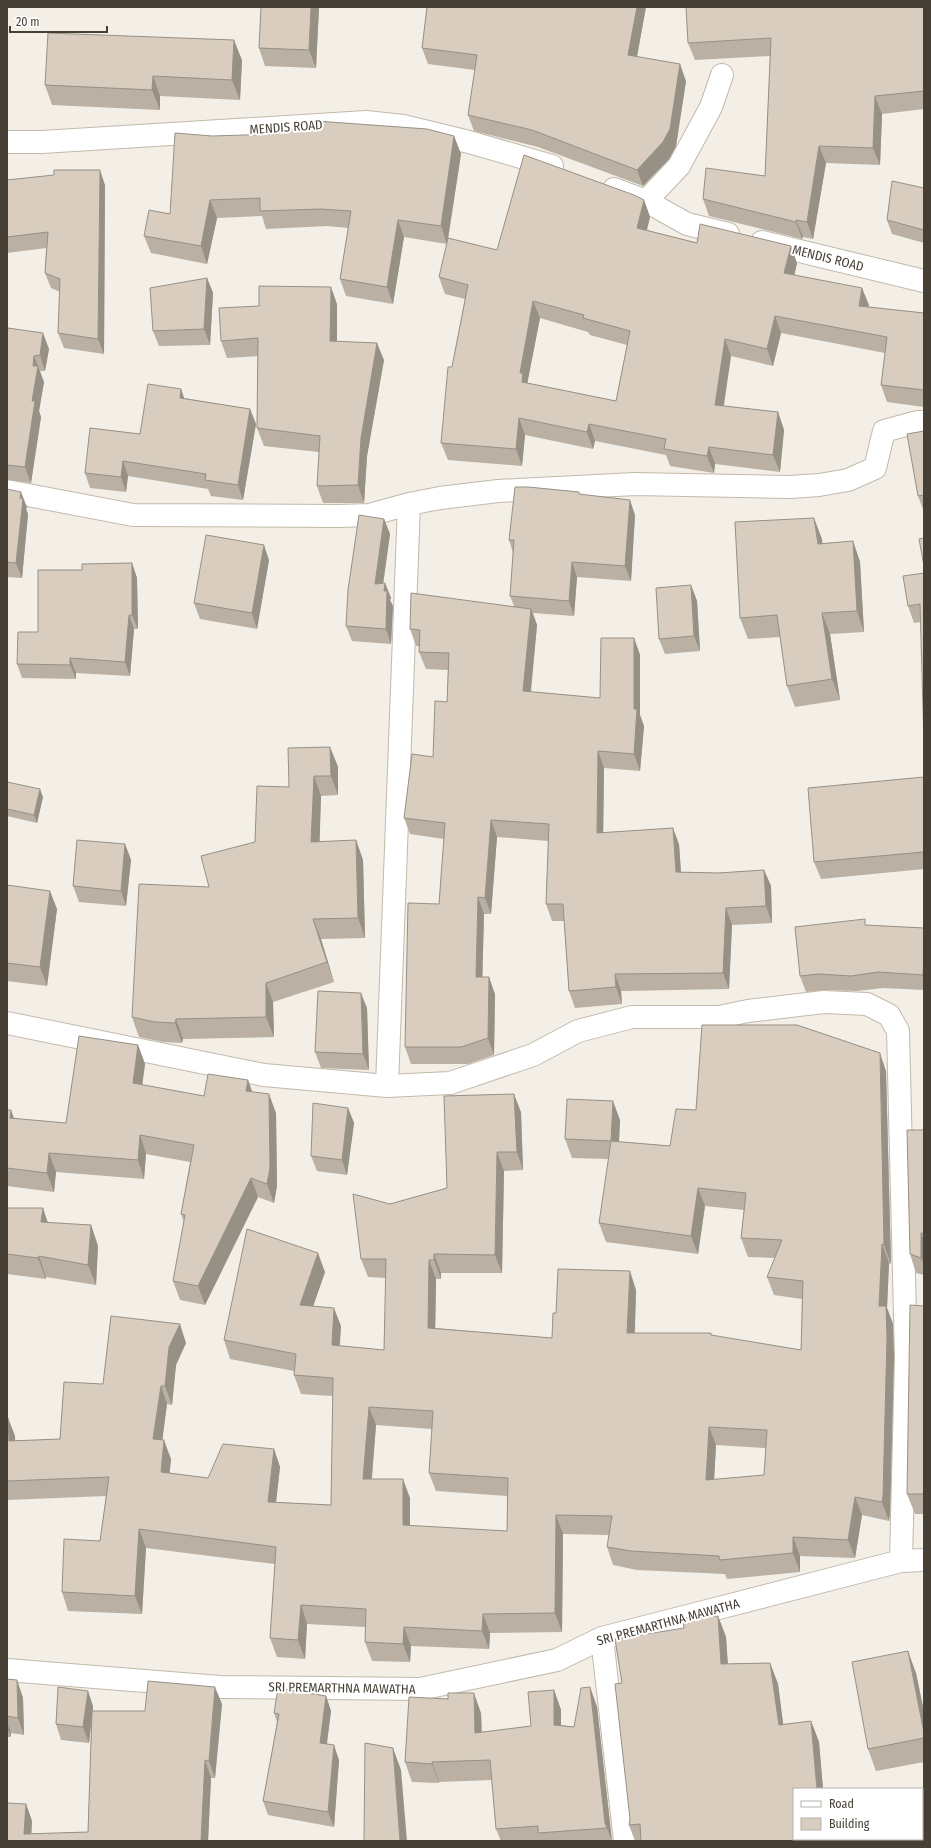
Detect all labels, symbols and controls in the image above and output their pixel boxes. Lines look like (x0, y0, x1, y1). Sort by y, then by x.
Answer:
scale bar (10, 8, 107, 34)
text: 20 m (16, 15, 40, 29)
street label: MENDIS ROAD (249, 117, 323, 137)
street label: MENDIS ROAD (791, 242, 865, 274)
street label: SRI PREMARTHNA MAWATHA (595, 1596, 741, 1648)
street label: SRI PREMARTHNA MAWATHA (268, 1679, 416, 1697)
legend (793, 1788, 923, 1840)
text: Road (829, 1797, 854, 1811)
text: Building (829, 1817, 870, 1831)

